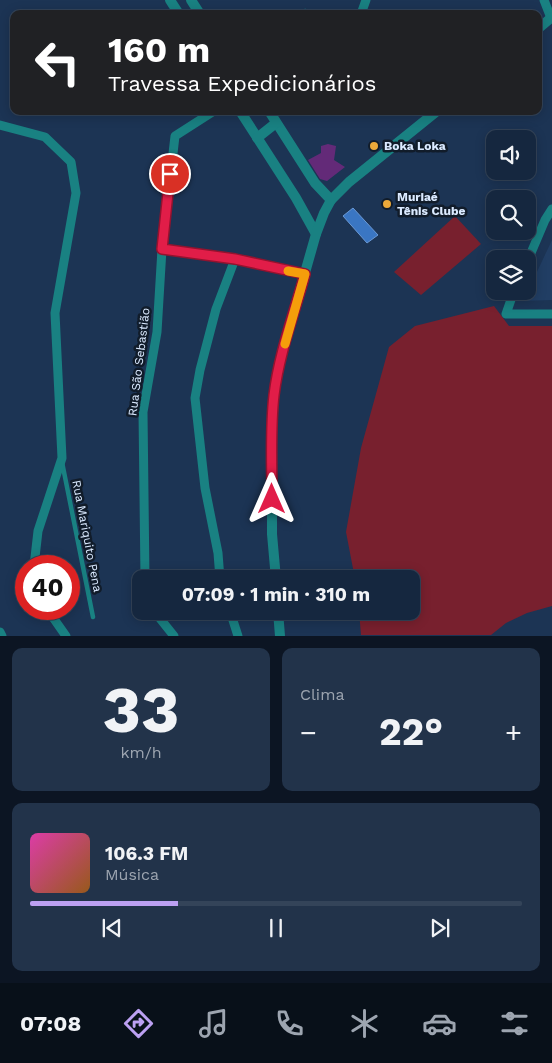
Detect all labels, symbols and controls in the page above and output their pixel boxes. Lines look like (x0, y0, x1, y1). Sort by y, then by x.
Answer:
text: 160 m (108, 29, 210, 71)
icon: left (25, 30, 90, 95)
text: Travessa Expedicionários (108, 71, 376, 96)
map controls (486, 130, 536, 300)
button: sound (486, 130, 536, 180)
place label: Boka Loka (384, 139, 446, 153)
marker: Boka Loka (368, 140, 380, 152)
pin (149, 153, 191, 195)
icon: arrive (156, 160, 184, 188)
place label: Muriaé Tênis Clube (397, 190, 465, 218)
button: search (486, 190, 536, 240)
marker: Muriaé Tênis Clube (381, 198, 393, 210)
button: layers (486, 250, 536, 300)
street label: Rua São Sebastião (125, 307, 153, 417)
position arrow (245, 472, 297, 524)
street label: Rua Mariquito Pena (69, 479, 105, 593)
speed limit sign: 40 (15, 555, 80, 620)
text: 07:09 · 1 min · 310 m (182, 583, 370, 606)
text: 33 (102, 672, 180, 748)
text: Clima (300, 685, 344, 704)
text: 22° (379, 710, 443, 754)
text: − (300, 716, 317, 749)
text: + (505, 716, 522, 749)
text: km/h (120, 743, 162, 762)
text: 106.3 FM (105, 842, 188, 865)
text: Música (105, 865, 159, 884)
icon: previous (98, 914, 126, 942)
icon: pause (262, 914, 290, 942)
icon: next (426, 914, 454, 942)
icon: directions (121, 1006, 156, 1041)
icon: music (196, 1006, 231, 1041)
icon: phone (272, 1006, 307, 1041)
icon: climate (347, 1006, 382, 1041)
icon: car (422, 1006, 457, 1041)
icon: filters (497, 1006, 532, 1041)
text: 07:08 (20, 1011, 81, 1036)

